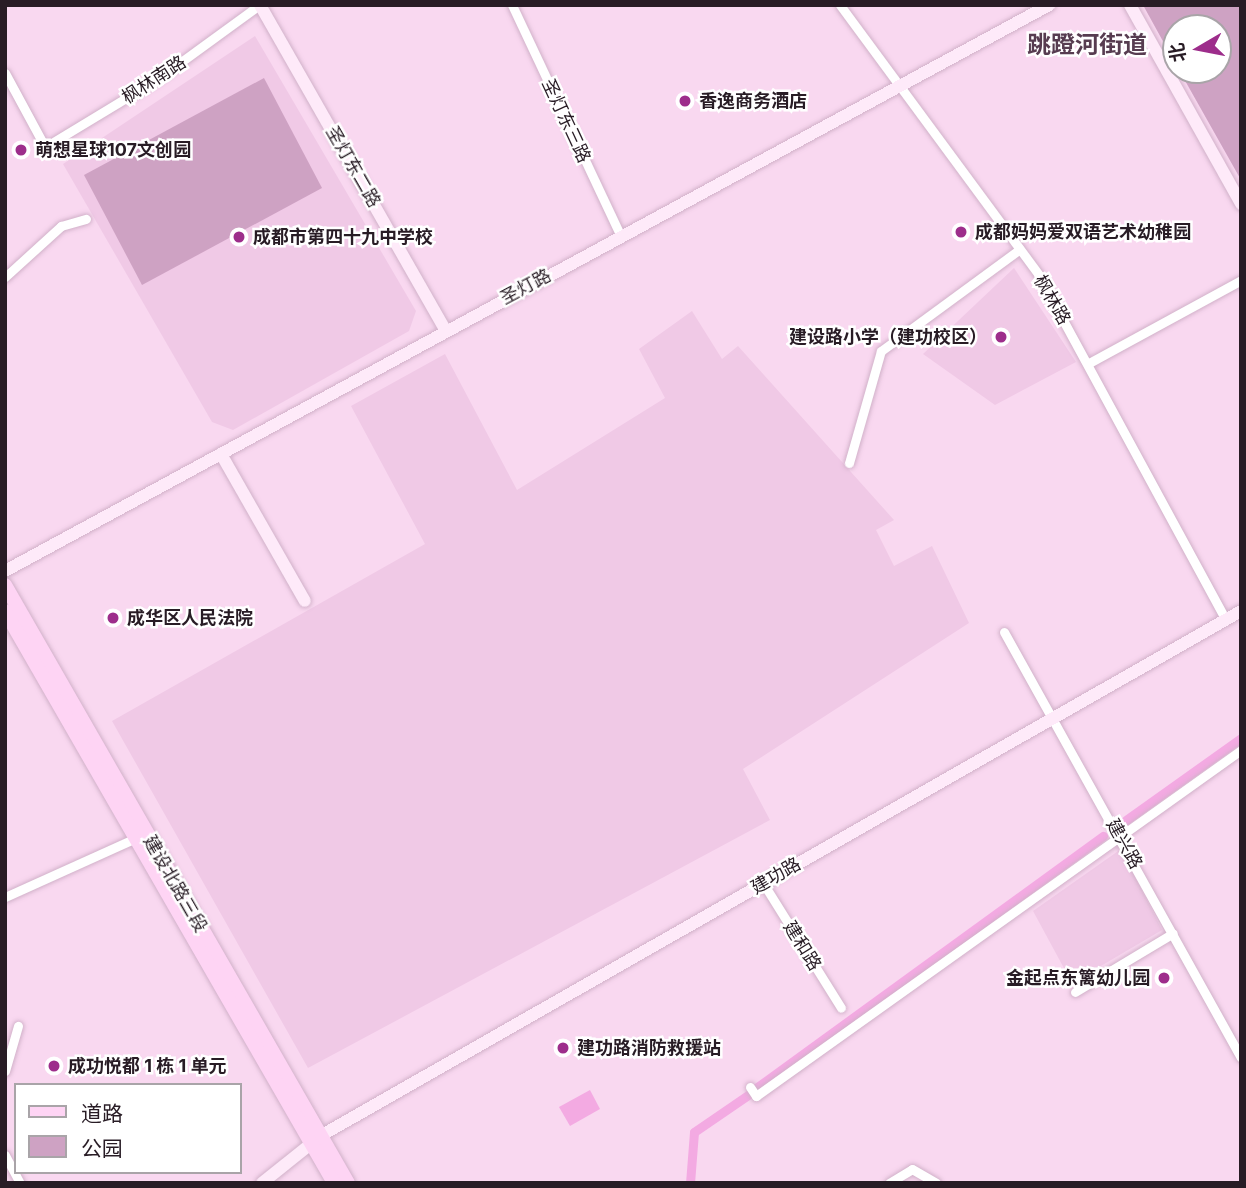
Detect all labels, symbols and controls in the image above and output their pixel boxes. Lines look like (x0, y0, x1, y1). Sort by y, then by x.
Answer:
north arrow (1162, 14, 1232, 84)
district label: 跳蹬河街道 (1027, 31, 1147, 59)
text: 北 (1165, 41, 1191, 64)
street label: 枫林南路 (118, 51, 190, 109)
street label: 圣灯东三路 (537, 76, 595, 166)
place label: 香逸商务酒店 (699, 90, 807, 112)
marker: 香逸商务酒店 (677, 93, 693, 109)
street label: 圣灯东二路 (321, 123, 385, 211)
place label: 萌想星球107文创园 (35, 139, 191, 161)
marker: 萌想星球107文创园 (13, 142, 29, 158)
place label: 成都妈妈爱双语艺术幼稚园 (975, 221, 1191, 243)
marker: 成都妈妈爱双语艺术幼稚园 (953, 224, 969, 240)
place label: 成都市第四十九中学校 (253, 226, 433, 248)
marker: 成都市第四十九中学校 (231, 229, 247, 245)
street label: 圣灯路 (497, 265, 555, 309)
street label: 枫林路 (1029, 271, 1075, 329)
place label: 建设路小学（建功校区） (789, 326, 987, 348)
marker: 建设路小学（建功校区） (993, 329, 1009, 345)
place label: 成华区人民法院 (127, 607, 253, 629)
marker: 成华区人民法院 (105, 610, 121, 626)
street label: 建兴路 (1101, 815, 1147, 873)
street label: 建设北路三段 (139, 832, 211, 936)
street label: 建功路 (747, 853, 805, 899)
street label: 建和路 (779, 917, 825, 975)
place label: 金起点东篱幼儿园 (1006, 967, 1150, 989)
marker: 金起点东篱幼儿园 (1156, 970, 1172, 986)
place label: 建功路消防救援站 (577, 1037, 721, 1059)
marker: 建功路消防救援站 (555, 1040, 571, 1056)
place label: 成功悦都 1 栋 1 单元 (68, 1055, 227, 1077)
marker: 成功悦都 1 栋 1 单元 (46, 1058, 62, 1074)
legend (14, 1083, 242, 1174)
text: 道路 (81, 1101, 123, 1126)
text: 公园 (81, 1136, 123, 1161)

